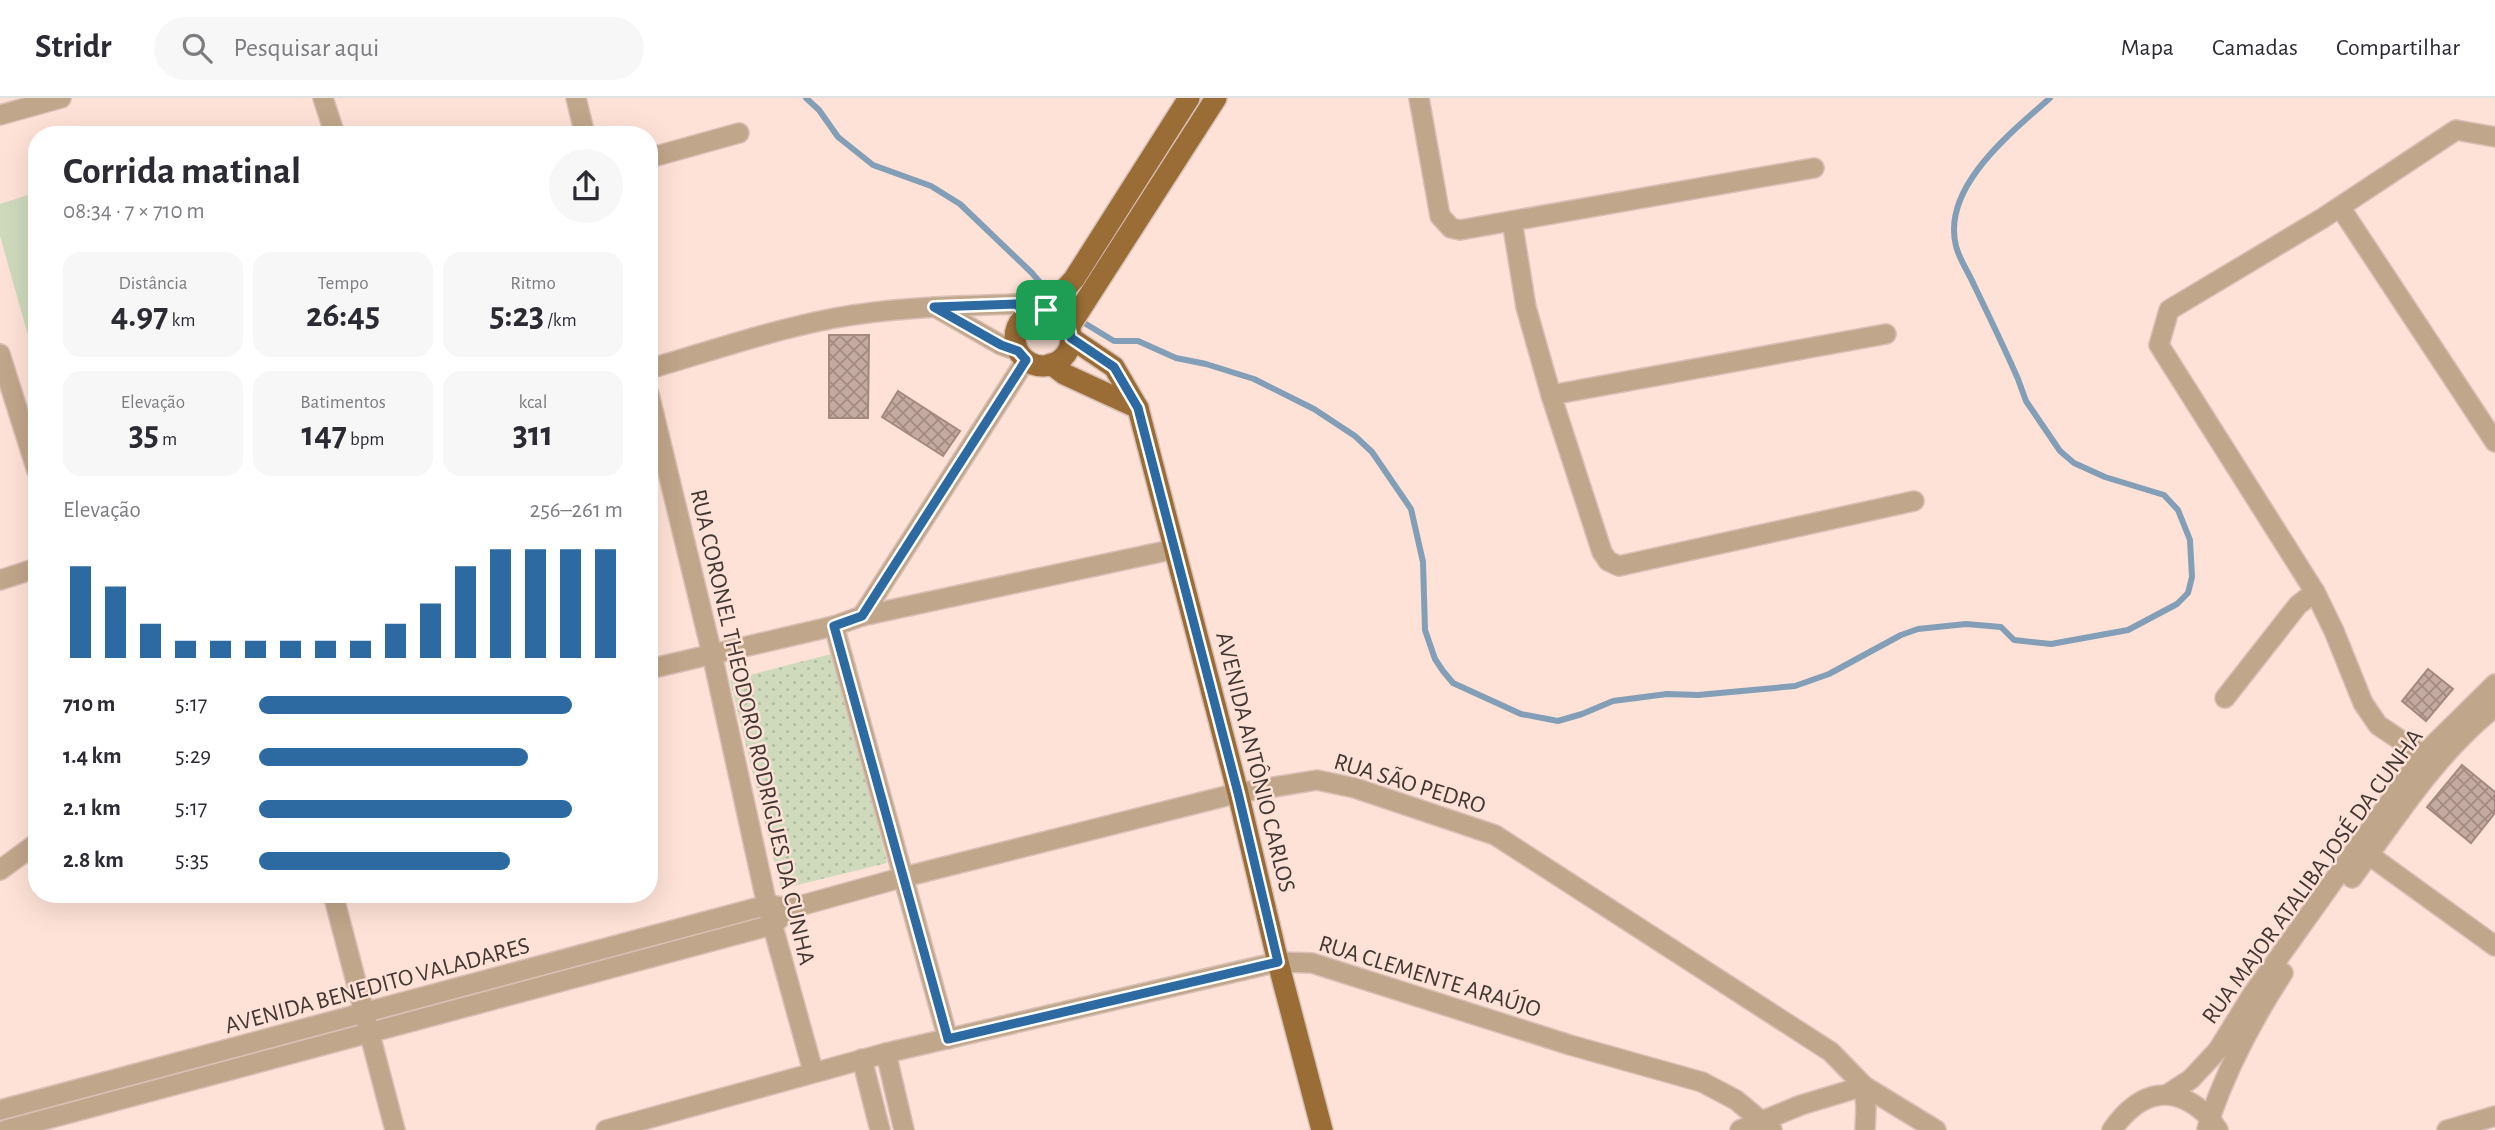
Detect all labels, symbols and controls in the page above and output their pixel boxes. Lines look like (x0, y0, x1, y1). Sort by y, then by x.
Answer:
search box (154, 17, 644, 80)
icon: search (178, 29, 216, 67)
text: Stridr (35, 31, 112, 64)
text: Pesquisar aqui (234, 35, 379, 61)
text: Mapa (2121, 36, 2174, 60)
text: Camadas (2212, 36, 2298, 60)
text: Compartilhar (2336, 36, 2460, 60)
button: share (549, 149, 623, 223)
text: Corrida matinal (63, 153, 301, 191)
text: 08:34 · 7 × 710 m (63, 200, 205, 223)
text: Distância (118, 274, 188, 293)
text: Tempo (317, 274, 369, 293)
text: Ritmo (510, 274, 556, 293)
pin (1016, 280, 1076, 340)
icon: arrive (1027, 291, 1065, 329)
text: 4.97 (111, 298, 168, 333)
text: 26:45 (306, 298, 380, 333)
text: 5:23 (489, 298, 544, 333)
text: km (168, 311, 195, 330)
text: /km (544, 311, 577, 330)
text: Elevação (121, 393, 185, 412)
text: Batimentos (300, 393, 386, 412)
text: kcal (519, 393, 547, 412)
text: 35 (129, 417, 159, 452)
text: 147 (302, 417, 347, 452)
text: 311 (513, 417, 553, 452)
text: m (159, 430, 177, 449)
text: bpm (347, 430, 384, 449)
street label: RUA CORONEL THEODORO RODRIGUES DA CUNHA (686, 487, 819, 968)
text: Elevação (63, 499, 141, 522)
text: 256–261 m (530, 499, 623, 522)
street label: AVENIDA ANTÔNIO CARLOS (1211, 629, 1301, 895)
text: 710 m (63, 693, 115, 716)
text: 5:17 (175, 693, 207, 716)
street label: RUA MAJOR ATALIBA JOSÉ DA CUNHA (2196, 723, 2428, 1028)
text: 1.4 km (63, 745, 122, 768)
text: 5:29 (175, 745, 211, 768)
street label: RUA SÃO PEDRO (1331, 748, 1489, 818)
text: 2.1 km (63, 797, 121, 820)
text: 5:17 (175, 797, 207, 820)
text: 2.8 km (63, 849, 124, 872)
text: 5:35 (175, 849, 209, 872)
street label: RUA CLEMENTE ARAÚJO (1316, 930, 1544, 1022)
street label: AVENIDA BENEDITO VALADARES (222, 934, 532, 1038)

